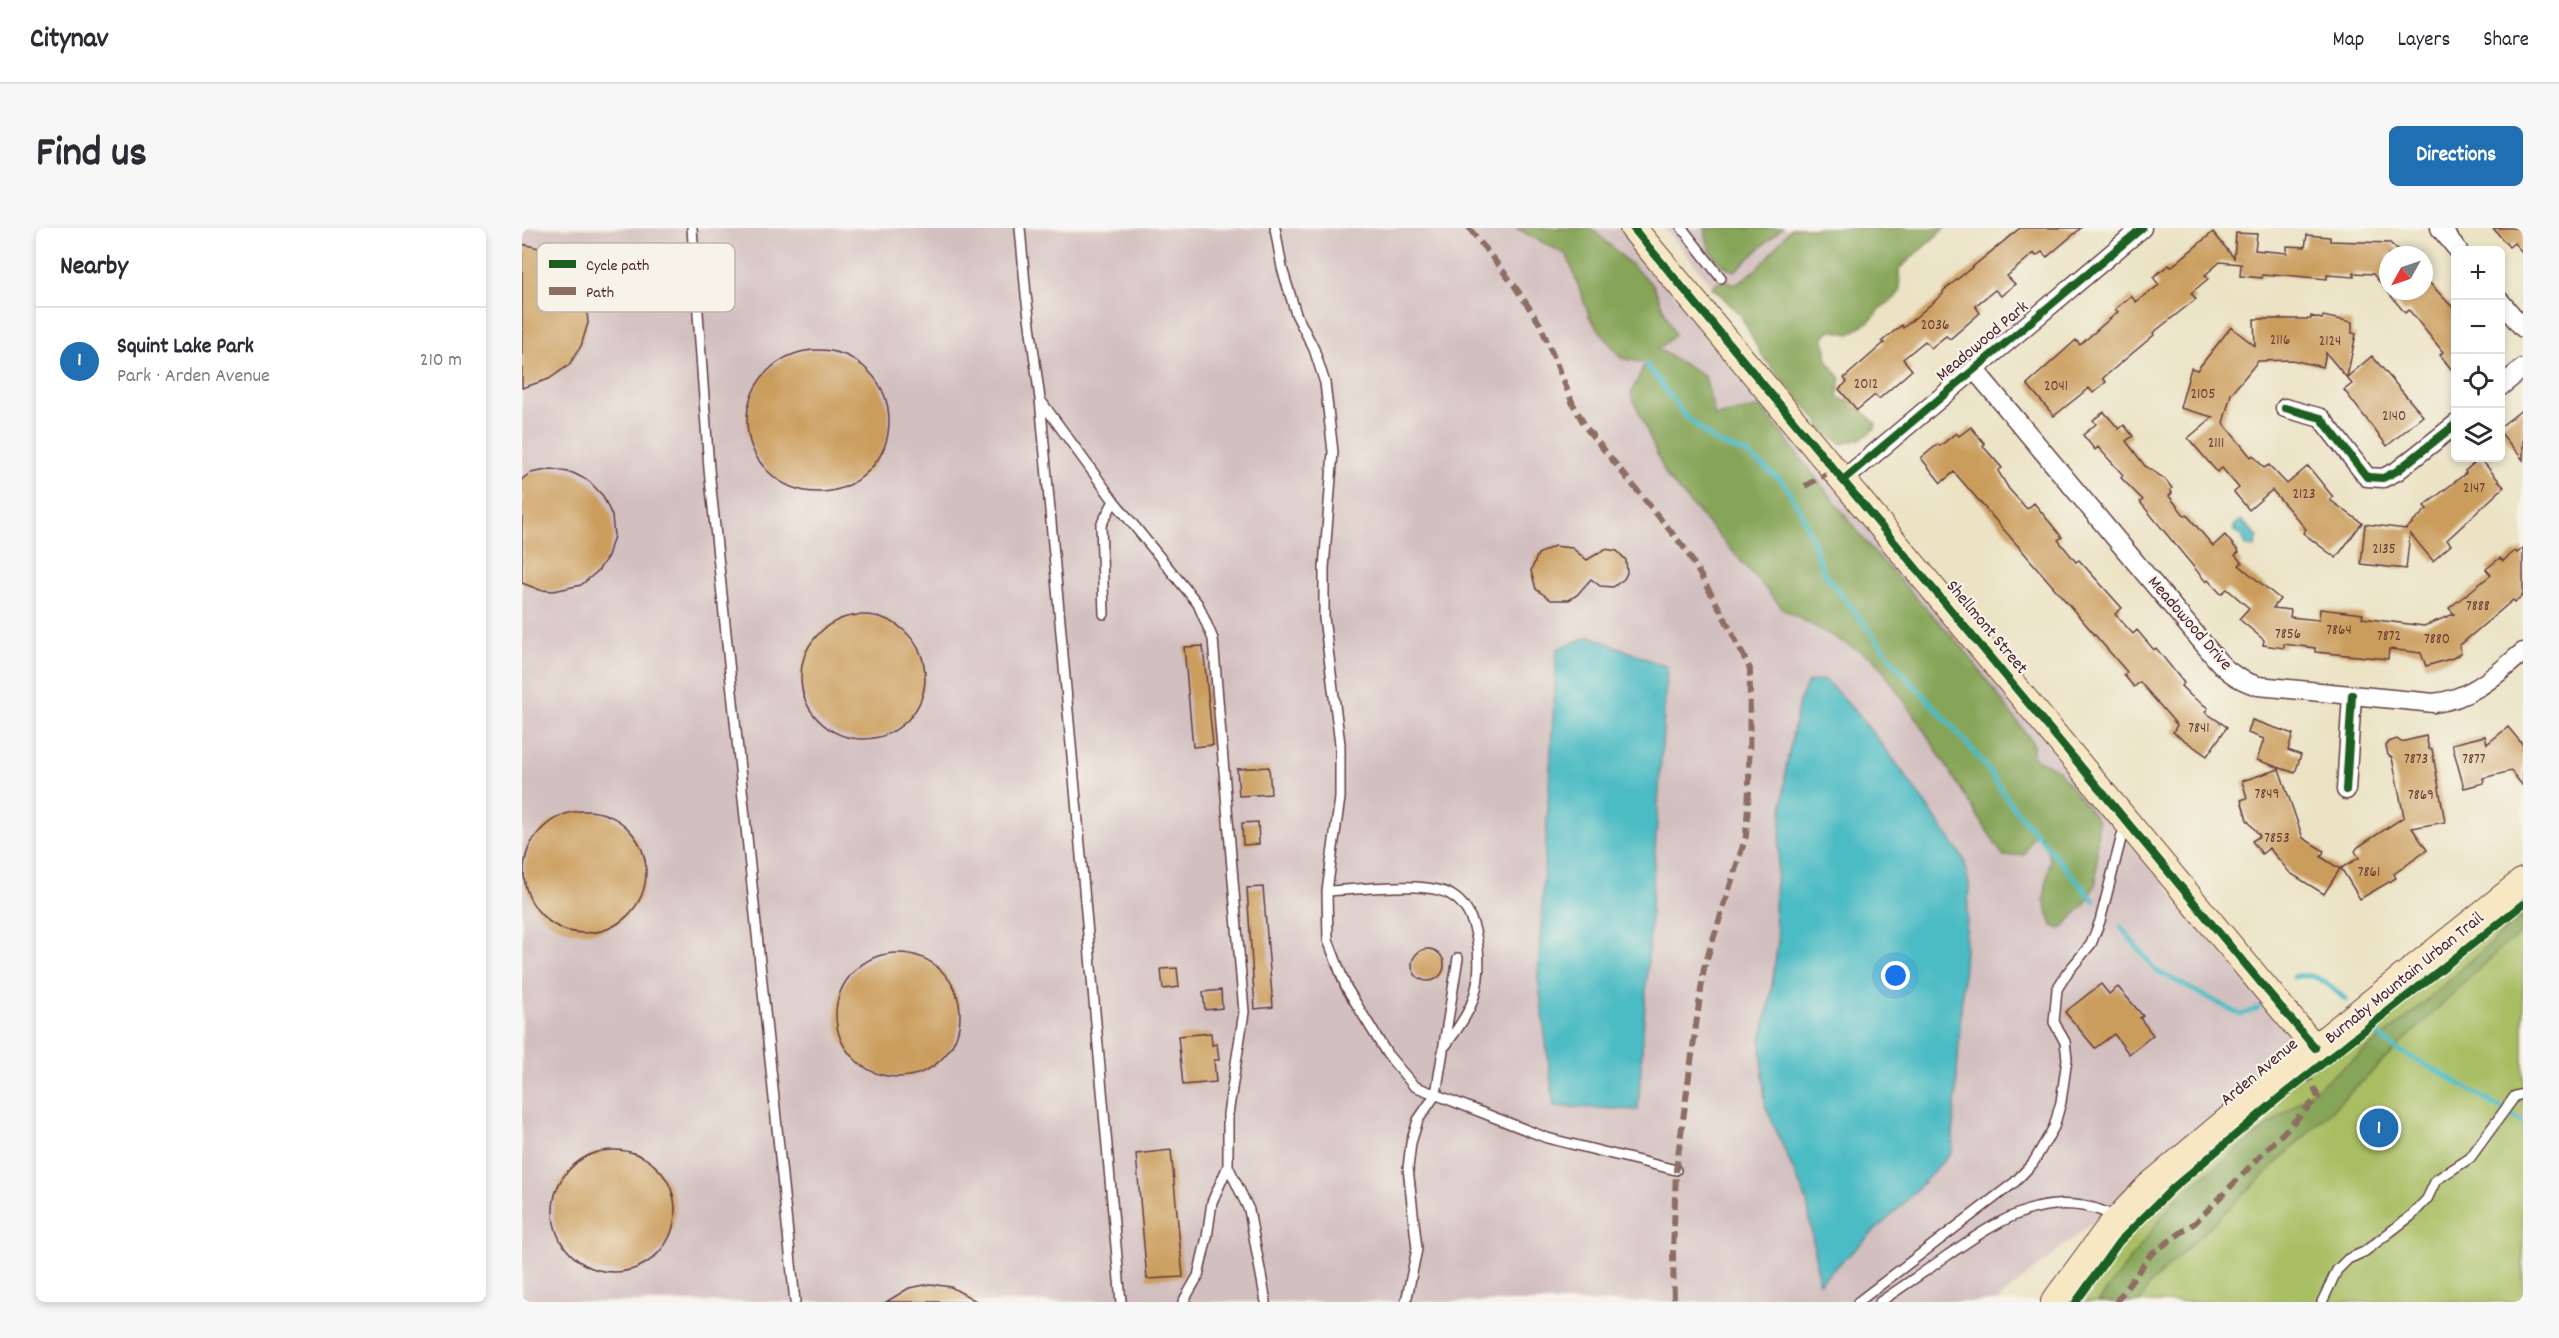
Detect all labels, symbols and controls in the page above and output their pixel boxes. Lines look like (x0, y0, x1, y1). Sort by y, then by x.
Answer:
text: Citynav (30, 21, 108, 61)
text: Map (2333, 26, 2364, 56)
text: Layers (2397, 26, 2450, 56)
text: Share (2483, 26, 2529, 56)
text: Find us (36, 126, 147, 186)
button: Directions (2389, 126, 2523, 186)
legend (537, 243, 735, 312)
north arrow (2379, 246, 2433, 300)
map controls (2451, 246, 2505, 462)
button: + (2451, 246, 2505, 300)
text: Nearby (60, 249, 128, 286)
text: Cycle path (586, 255, 649, 278)
text: Path (586, 282, 614, 305)
street label: Meadowood Park (1931, 296, 2035, 388)
button: − (2451, 300, 2505, 354)
house number: 2036 (1921, 315, 1949, 337)
house number: 2116 (2270, 330, 2290, 352)
house number: 2124 (2319, 331, 2341, 353)
text: Squint Lake Park (117, 332, 254, 363)
text: 1 (77, 347, 82, 375)
text: 210 m (420, 347, 462, 375)
button: locate (2451, 354, 2505, 408)
text: Park · Arden Avenue (117, 363, 270, 391)
house number: 2012 (1854, 374, 1878, 396)
house number: 2041 (2044, 376, 2068, 398)
house number: 2105 (2191, 384, 2216, 406)
house number: 2140 (2382, 406, 2406, 428)
button: layers (2451, 408, 2505, 462)
house number: 2111 (2208, 433, 2224, 455)
house number: 2147 (2463, 478, 2485, 500)
house number: 2123 (2292, 484, 2316, 506)
house number: 2135 (2372, 539, 2396, 561)
street label: Meadowood Drive (2141, 571, 2237, 677)
street label: Shellmont Street (1939, 576, 2033, 681)
house number: 7888 (2466, 596, 2490, 618)
house number: 7864 (2326, 620, 2352, 642)
house number: 7856 (2275, 624, 2301, 646)
house number: 7872 (2377, 626, 2401, 648)
house number: 7880 (2424, 629, 2450, 651)
house number: 7841 (2188, 718, 2210, 740)
house number: 7873 (2404, 749, 2428, 771)
house number: 7877 (2462, 749, 2486, 771)
house number: 7849 (2255, 784, 2279, 806)
house number: 7869 (2408, 785, 2434, 807)
house number: 7853 (2264, 828, 2290, 850)
house number: 7861 (2358, 862, 2380, 884)
street label: Burnaby Mountain Urban Trail (2320, 906, 2490, 1051)
your location (1881, 961, 1910, 990)
street label: Arden Avenue (2216, 1033, 2304, 1113)
pin: 1 (2360, 1106, 2398, 1150)

